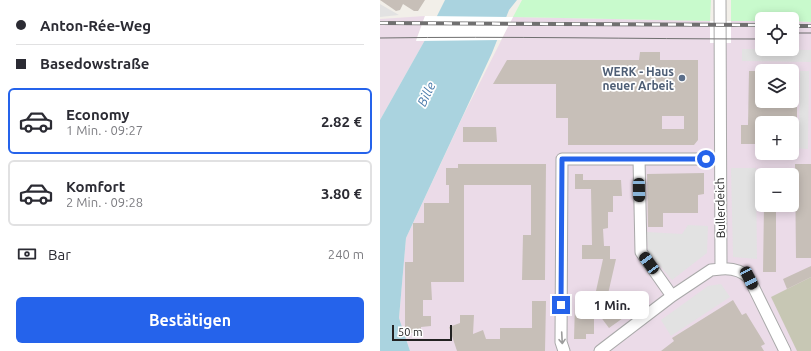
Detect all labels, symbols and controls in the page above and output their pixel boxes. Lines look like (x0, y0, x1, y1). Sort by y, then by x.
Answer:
map controls (755, 12, 799, 212)
button: locate (755, 12, 799, 56)
text: Anton-Rée-Weg (40, 17, 151, 34)
text: Basedowstraße (40, 55, 149, 72)
button: layers (755, 64, 799, 108)
place label: WERK - Haus neuer Arbeit (602, 65, 674, 92)
marker: WERK - Haus neuer Arbeit (677, 73, 687, 83)
water label: Bille (414, 79, 438, 108)
icon: car (18, 103, 54, 139)
text: Economy (66, 106, 130, 123)
text: 2.82 € (321, 113, 362, 130)
button: + (755, 116, 799, 160)
text: 1 Min. · 09:27 (66, 123, 143, 137)
route start (697, 150, 715, 168)
button: − (755, 168, 799, 212)
icon: car (18, 175, 54, 211)
street label: Bullerdeich (713, 177, 727, 239)
text: Komfort (66, 178, 125, 195)
car (633, 178, 645, 202)
text: 3.80 € (321, 185, 362, 202)
text: 2 Min. · 09:28 (66, 195, 143, 209)
icon: cash (16, 243, 38, 265)
text: Bar (48, 246, 71, 263)
text: 240 m (328, 247, 364, 261)
car (637, 250, 661, 276)
car (738, 265, 760, 291)
callout: 1 Min. (575, 291, 649, 319)
route end (552, 296, 570, 314)
button: Bestätigen (16, 297, 364, 343)
text: 1 Min. (594, 298, 630, 312)
scale bar (392, 323, 452, 342)
text: 50 m (398, 326, 422, 338)
one-way arrow (558, 331, 565, 344)

